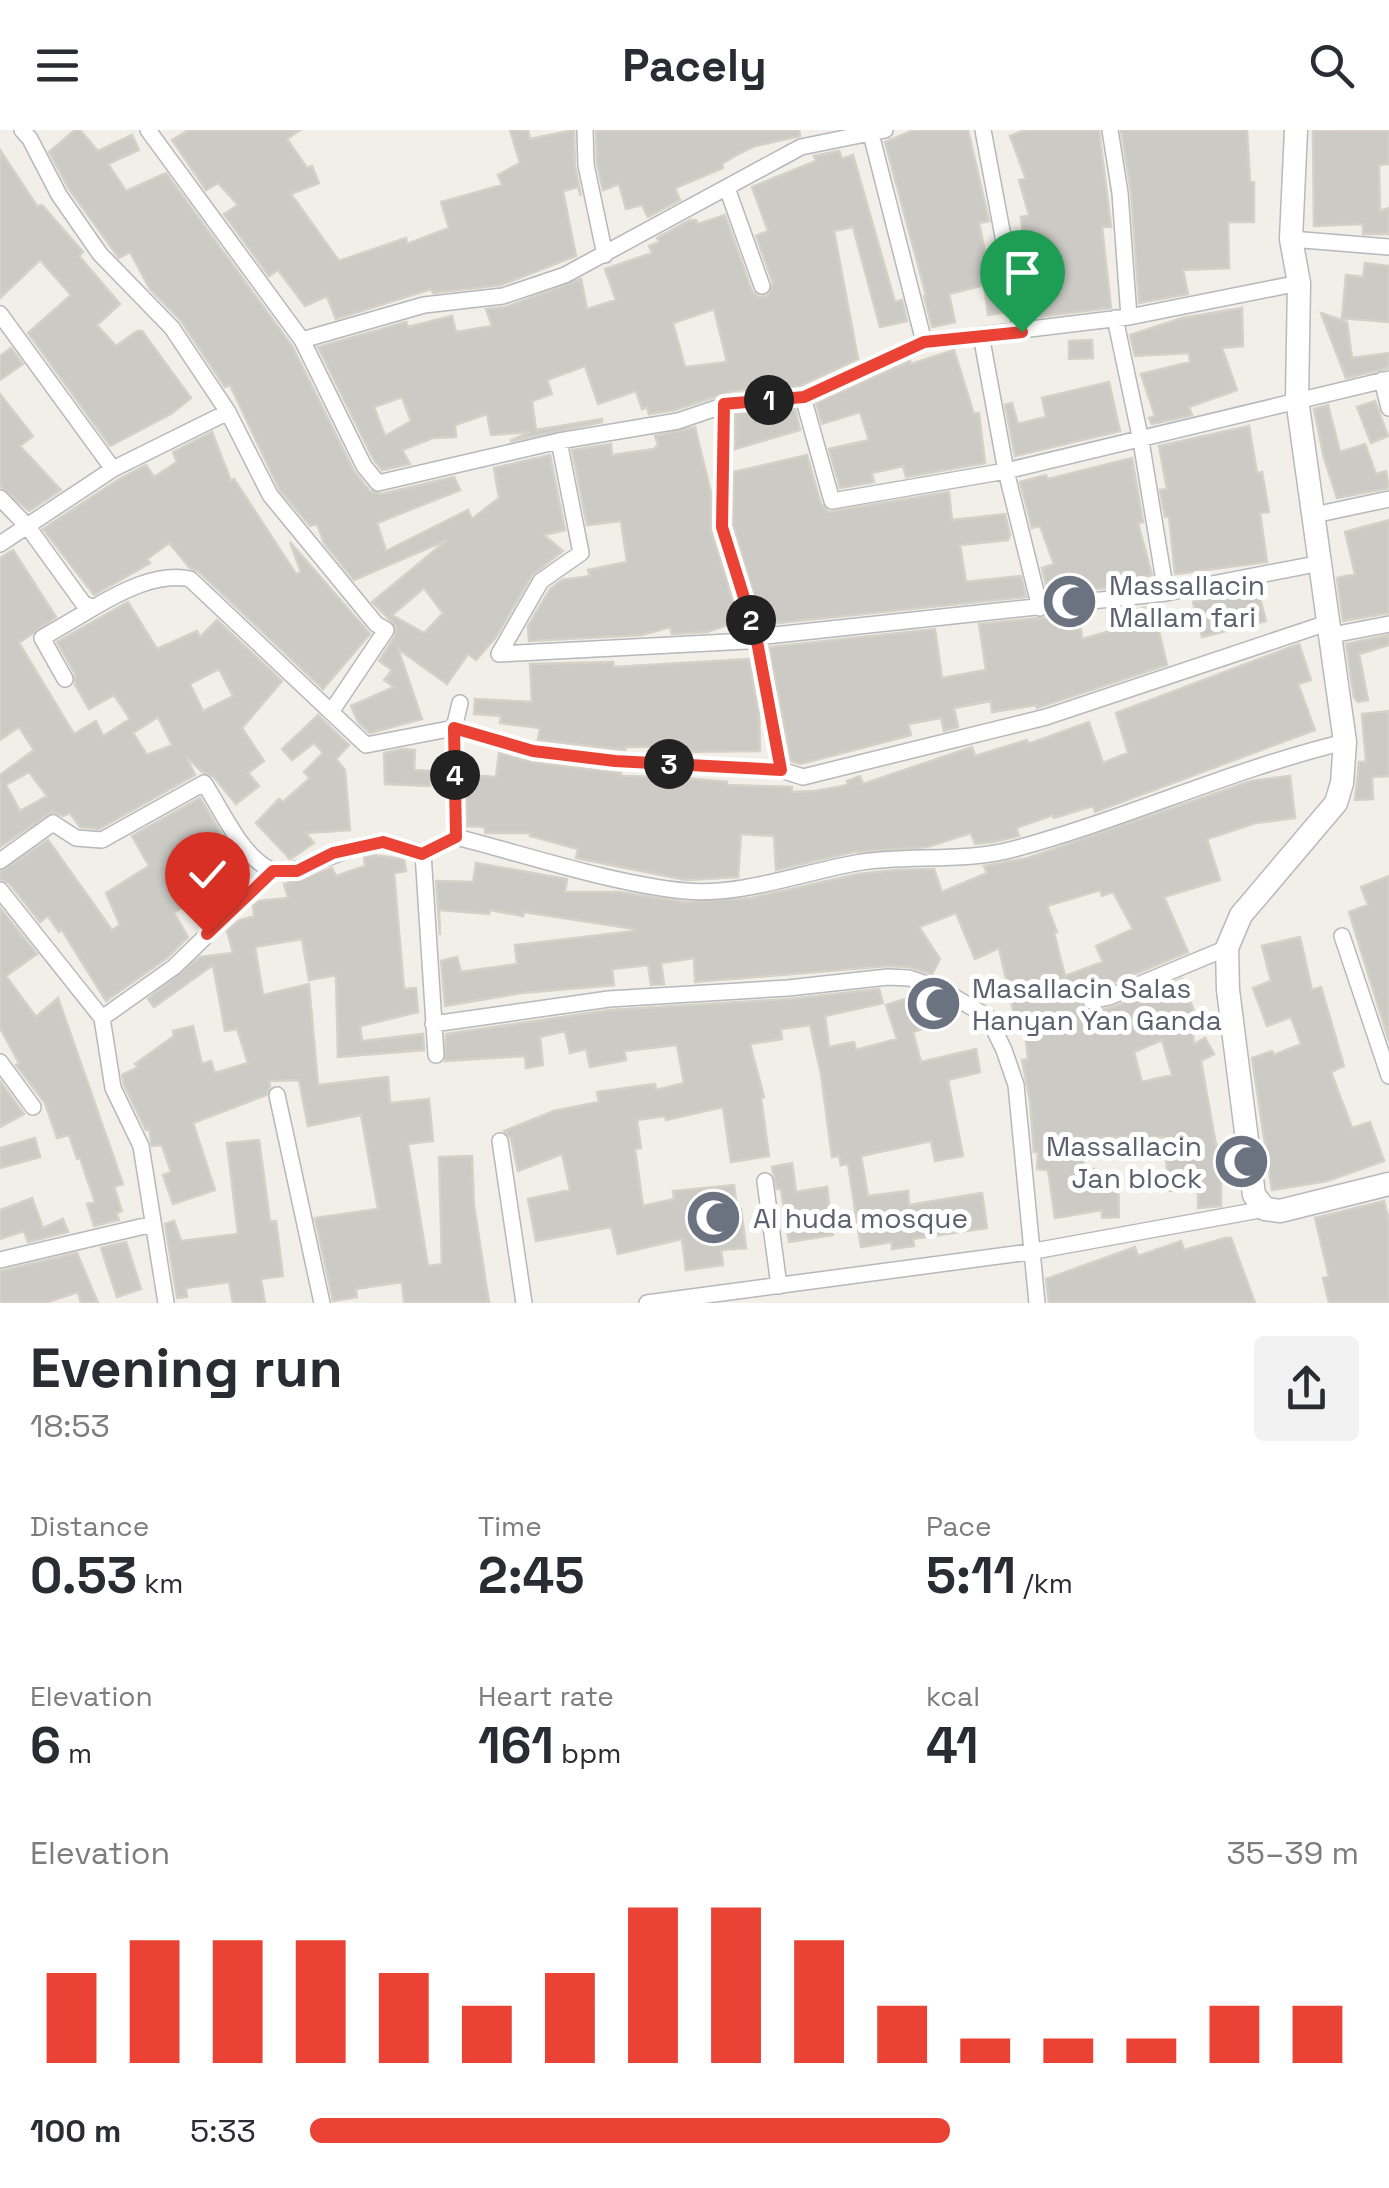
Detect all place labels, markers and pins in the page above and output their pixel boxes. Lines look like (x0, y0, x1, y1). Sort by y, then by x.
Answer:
pin (980, 230, 1065, 333)
pin: 1 (744, 375, 794, 425)
place label: Massallacin Mallam fari (1109, 567, 1265, 635)
mosque icon: Massallacin Mallam fari (1040, 571, 1100, 631)
pin: 2 (726, 595, 776, 645)
pin: 3 (644, 739, 694, 789)
pin: 4 (430, 750, 480, 800)
pin (165, 832, 250, 935)
place label: Masallacin Salas Hanyan Yan Ganda (972, 970, 1222, 1038)
mosque icon: Masallacin Salas Hanyan Yan Ganda (903, 974, 963, 1034)
place label: Massallacin Jan block (1046, 1128, 1202, 1196)
mosque icon: Massallacin Jan block (1211, 1132, 1271, 1192)
mosque icon: Al huda mosque (684, 1188, 744, 1248)
place label: Al huda mosque (753, 1200, 968, 1236)

